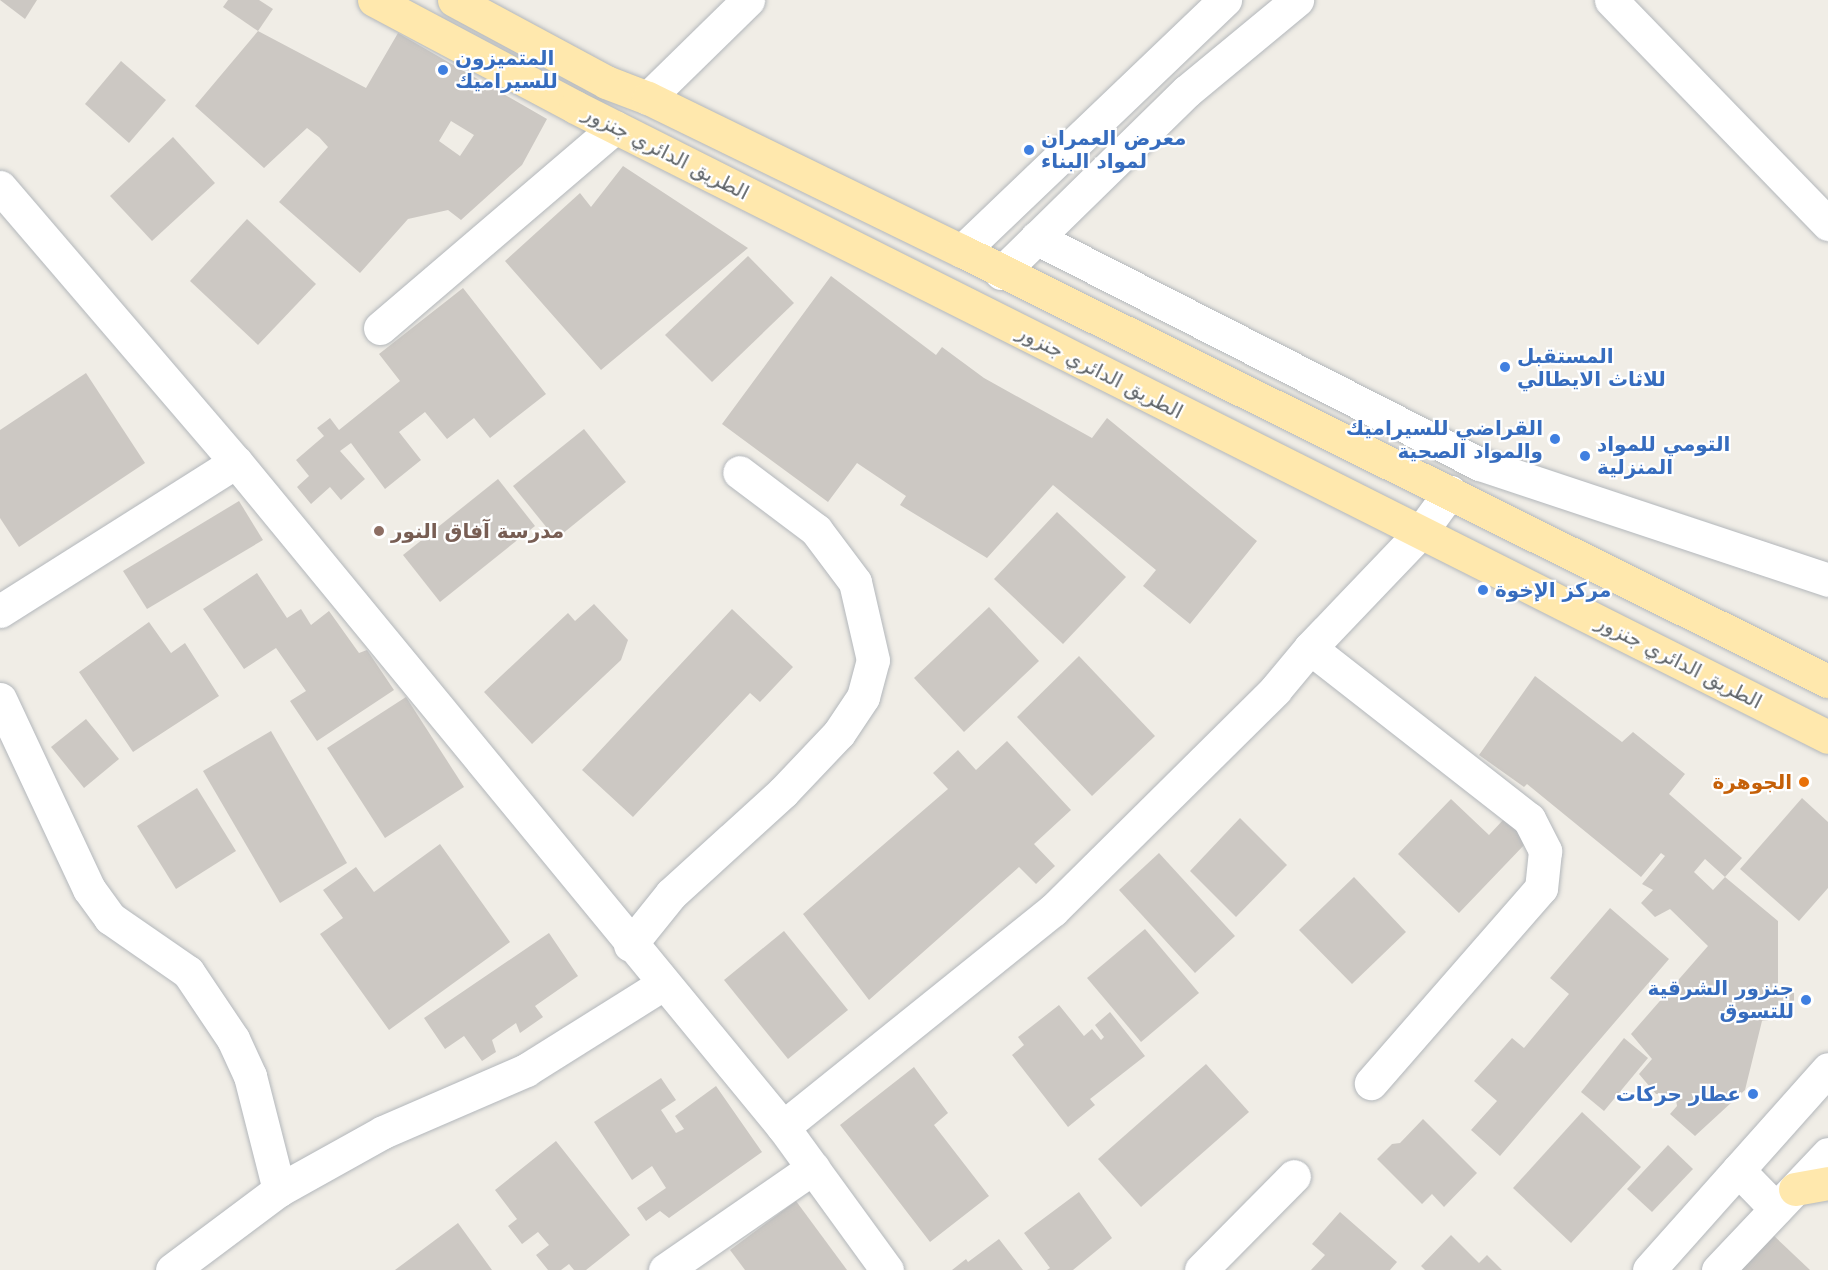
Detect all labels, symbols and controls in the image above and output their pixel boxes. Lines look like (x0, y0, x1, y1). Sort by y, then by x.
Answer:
place label: المتميزون للسيراميك (455, 46, 558, 93)
marker: المتميزون للسيراميك (436, 63, 450, 77)
street label: الطريق الدائري جنزور (579, 101, 753, 205)
place label: معرض العمران لمواد البناء (1041, 126, 1186, 173)
marker: معرض العمران لمواد البناء (1022, 143, 1036, 157)
street label: الطريق الدائري جنزور (1013, 320, 1187, 424)
place label: المستقبل للاثاث الايطالي (1517, 344, 1666, 391)
marker: المستقبل للاثاث الايطالي (1498, 360, 1512, 374)
place label: القراضي للسيراميك والمواد الصحية (1346, 416, 1543, 463)
marker: القراضي للسيراميك والمواد الصحية (1548, 432, 1562, 446)
place label: التومي للمواد المنزلية (1597, 432, 1730, 479)
marker: التومي للمواد المنزلية (1578, 449, 1592, 463)
place label: مدرسة آفاق النور (391, 519, 564, 543)
marker: مدرسة آفاق النور (372, 524, 386, 538)
place label: مركز الإخوة (1495, 578, 1611, 602)
marker: مركز الإخوة (1476, 583, 1490, 597)
street label: الطريق الدائري جنزور (1592, 610, 1766, 714)
place label: الجوهرة (1713, 770, 1792, 794)
marker: الجوهرة (1797, 775, 1811, 789)
place label: جنزور الشرقية للتسوق (1648, 976, 1794, 1023)
marker: جنزور الشرقية للتسوق (1799, 993, 1813, 1007)
place label: عطار حركات (1616, 1082, 1741, 1106)
marker: عطار حركات (1746, 1087, 1760, 1101)

